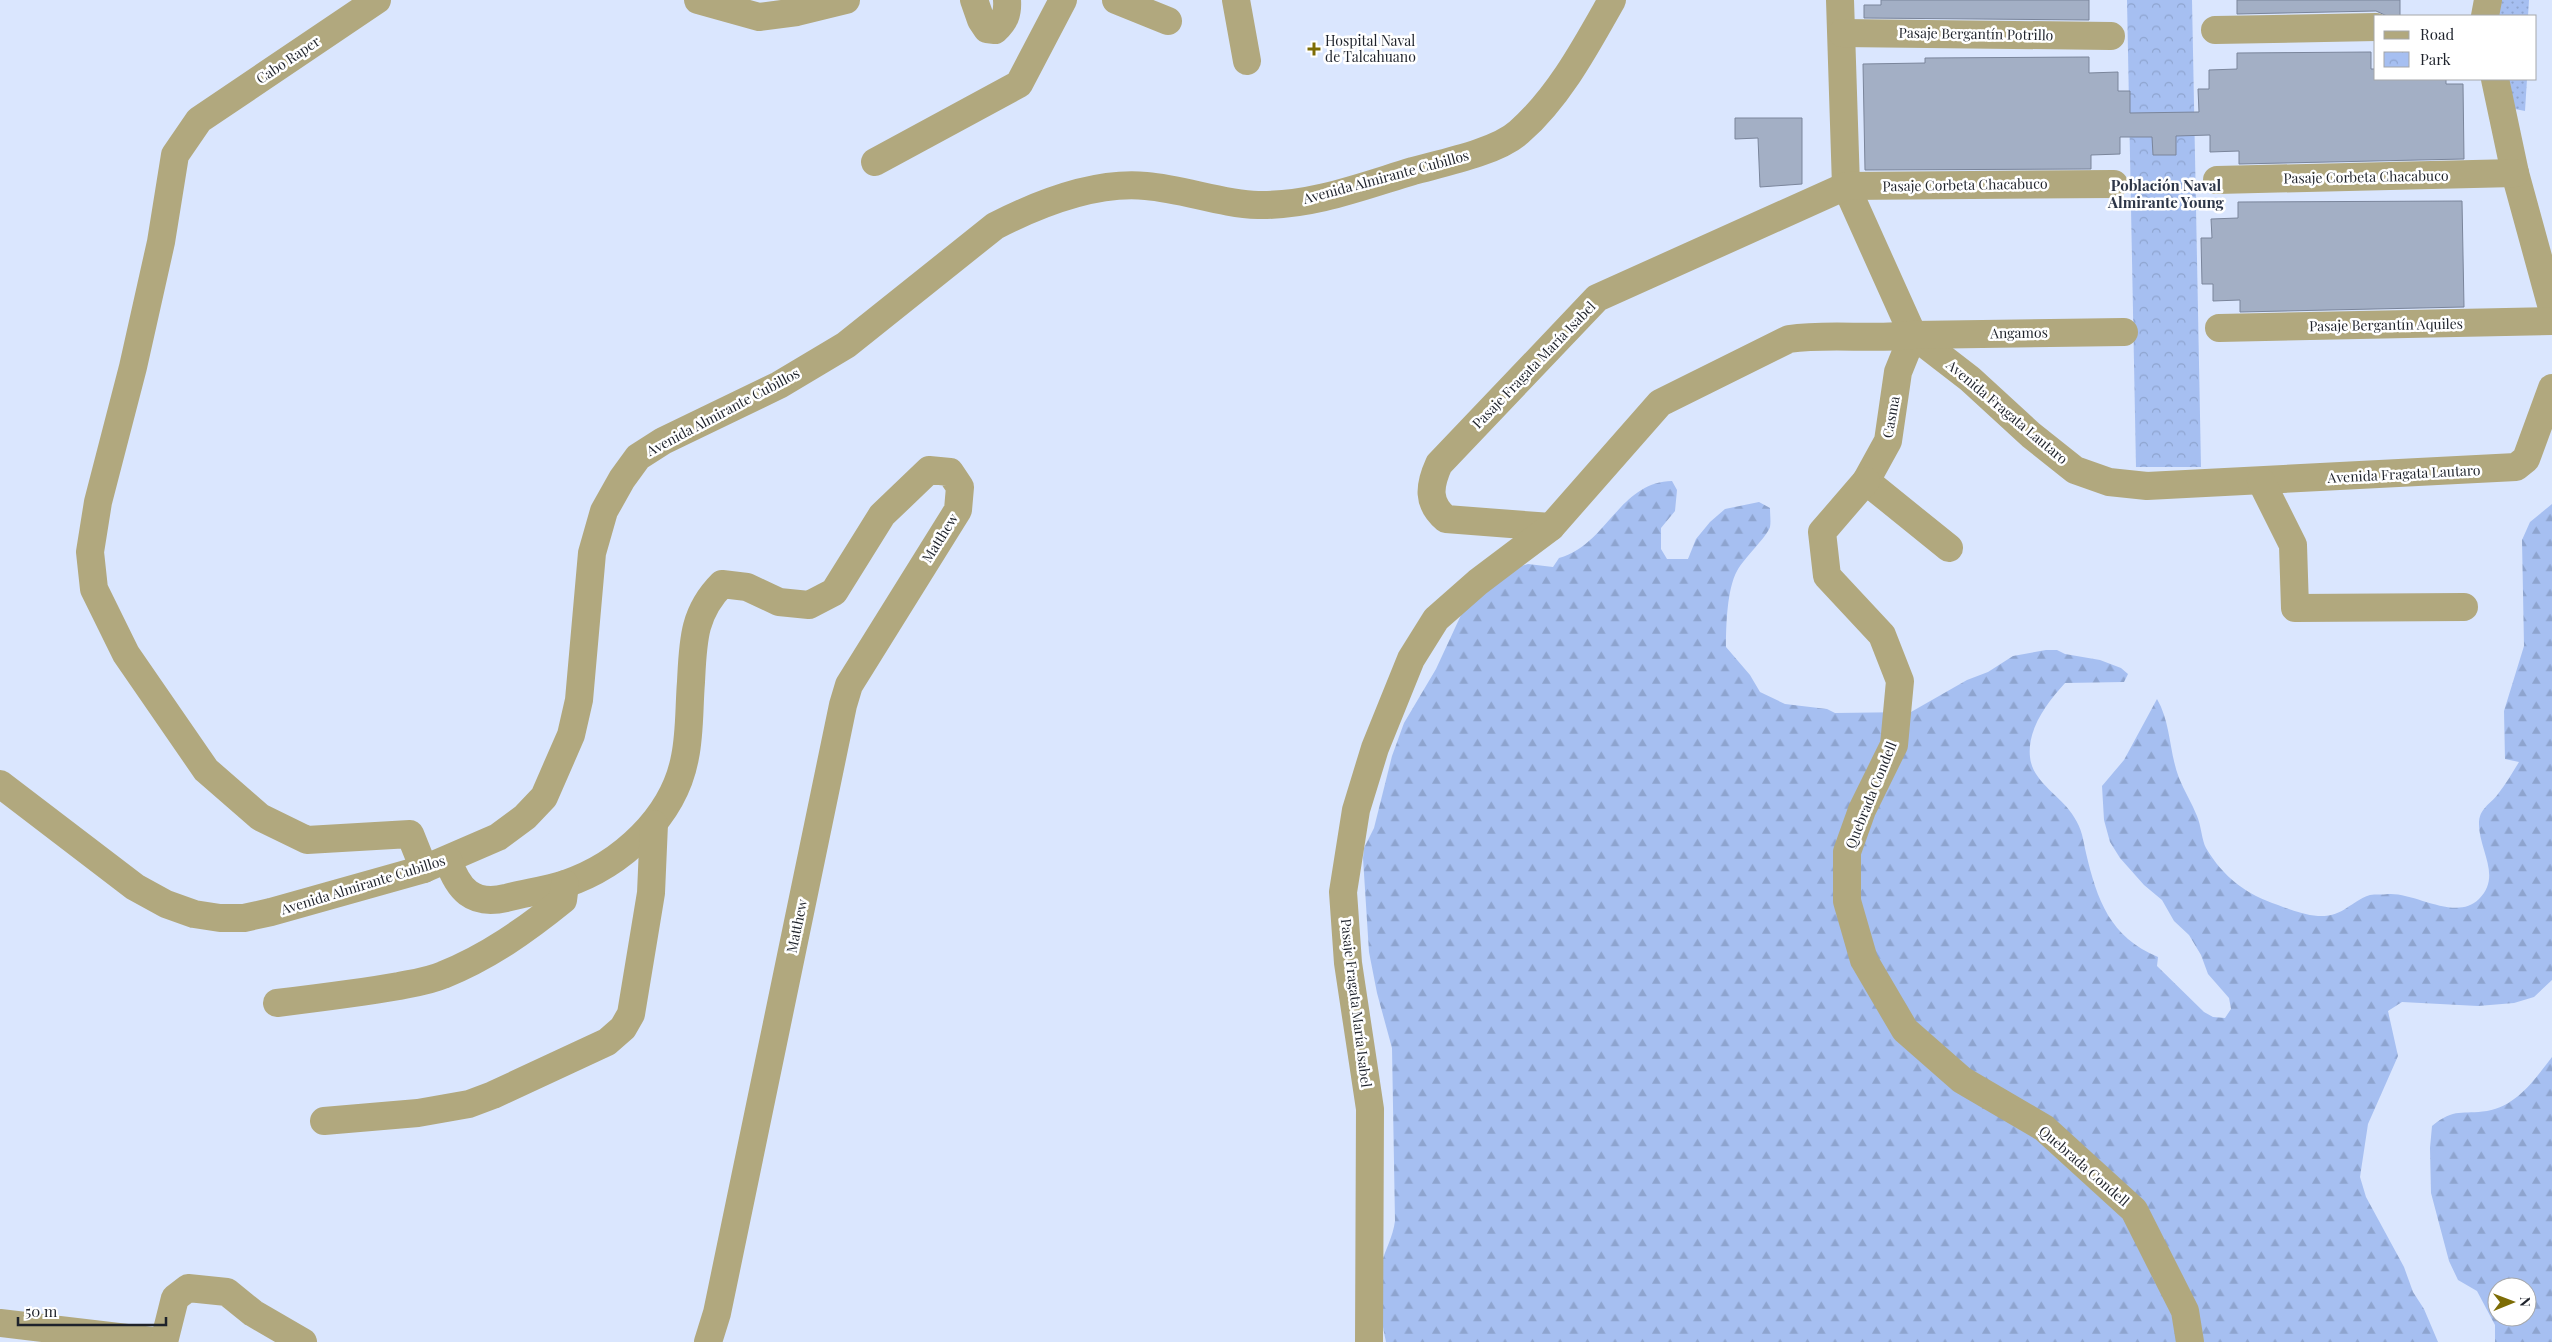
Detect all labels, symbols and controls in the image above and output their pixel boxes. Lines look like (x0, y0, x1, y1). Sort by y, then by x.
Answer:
legend (2374, 15, 2537, 80)
street label: Pasaje Bergantín Potrillo (1899, 23, 2054, 44)
text: Road (2420, 24, 2454, 44)
street label: Cabo Raper (252, 31, 324, 88)
place label: Hospital Naval de Talcahuano (1325, 31, 1416, 66)
marker: Hospital Naval de Talcahuano (1307, 42, 1321, 56)
text: Park (2420, 49, 2452, 69)
street label: Avenida Almirante Cubillos (1300, 145, 1471, 208)
street label: Pasaje Corbeta Chacabuco (2283, 166, 2449, 187)
street label: Pasaje Corbeta Chacabuco (1882, 174, 2048, 195)
district label: Población Naval Almirante Young (2107, 175, 2225, 212)
street label: Pasaje Fragata María Isabel (1468, 297, 1599, 432)
street label: Pasaje Bergantín Aquiles (2309, 314, 2463, 335)
street label: Angamos (1989, 322, 2048, 343)
street label: Avenida Fragata Lautaro (1942, 355, 2072, 468)
street label: Avenida Almirante Cubillos (642, 363, 803, 461)
street label: Casma (1877, 394, 1904, 439)
street label: Avenida Fragata Lautaro (2326, 460, 2481, 487)
street label: Matthew (917, 509, 962, 566)
street label: Quebrada Condell (1840, 738, 1901, 851)
street label: Avenida Almirante Cubillos (277, 850, 447, 919)
street label: Matthew (782, 897, 812, 955)
street label: Pasaje Fragata María Isabel (1337, 917, 1376, 1088)
street label: Quebrada Condell (2035, 1121, 2134, 1210)
north arrow (2487, 1277, 2537, 1327)
scale bar (18, 1294, 165, 1326)
text: N (2516, 1297, 2535, 1307)
text: 50 m (25, 1301, 58, 1321)

